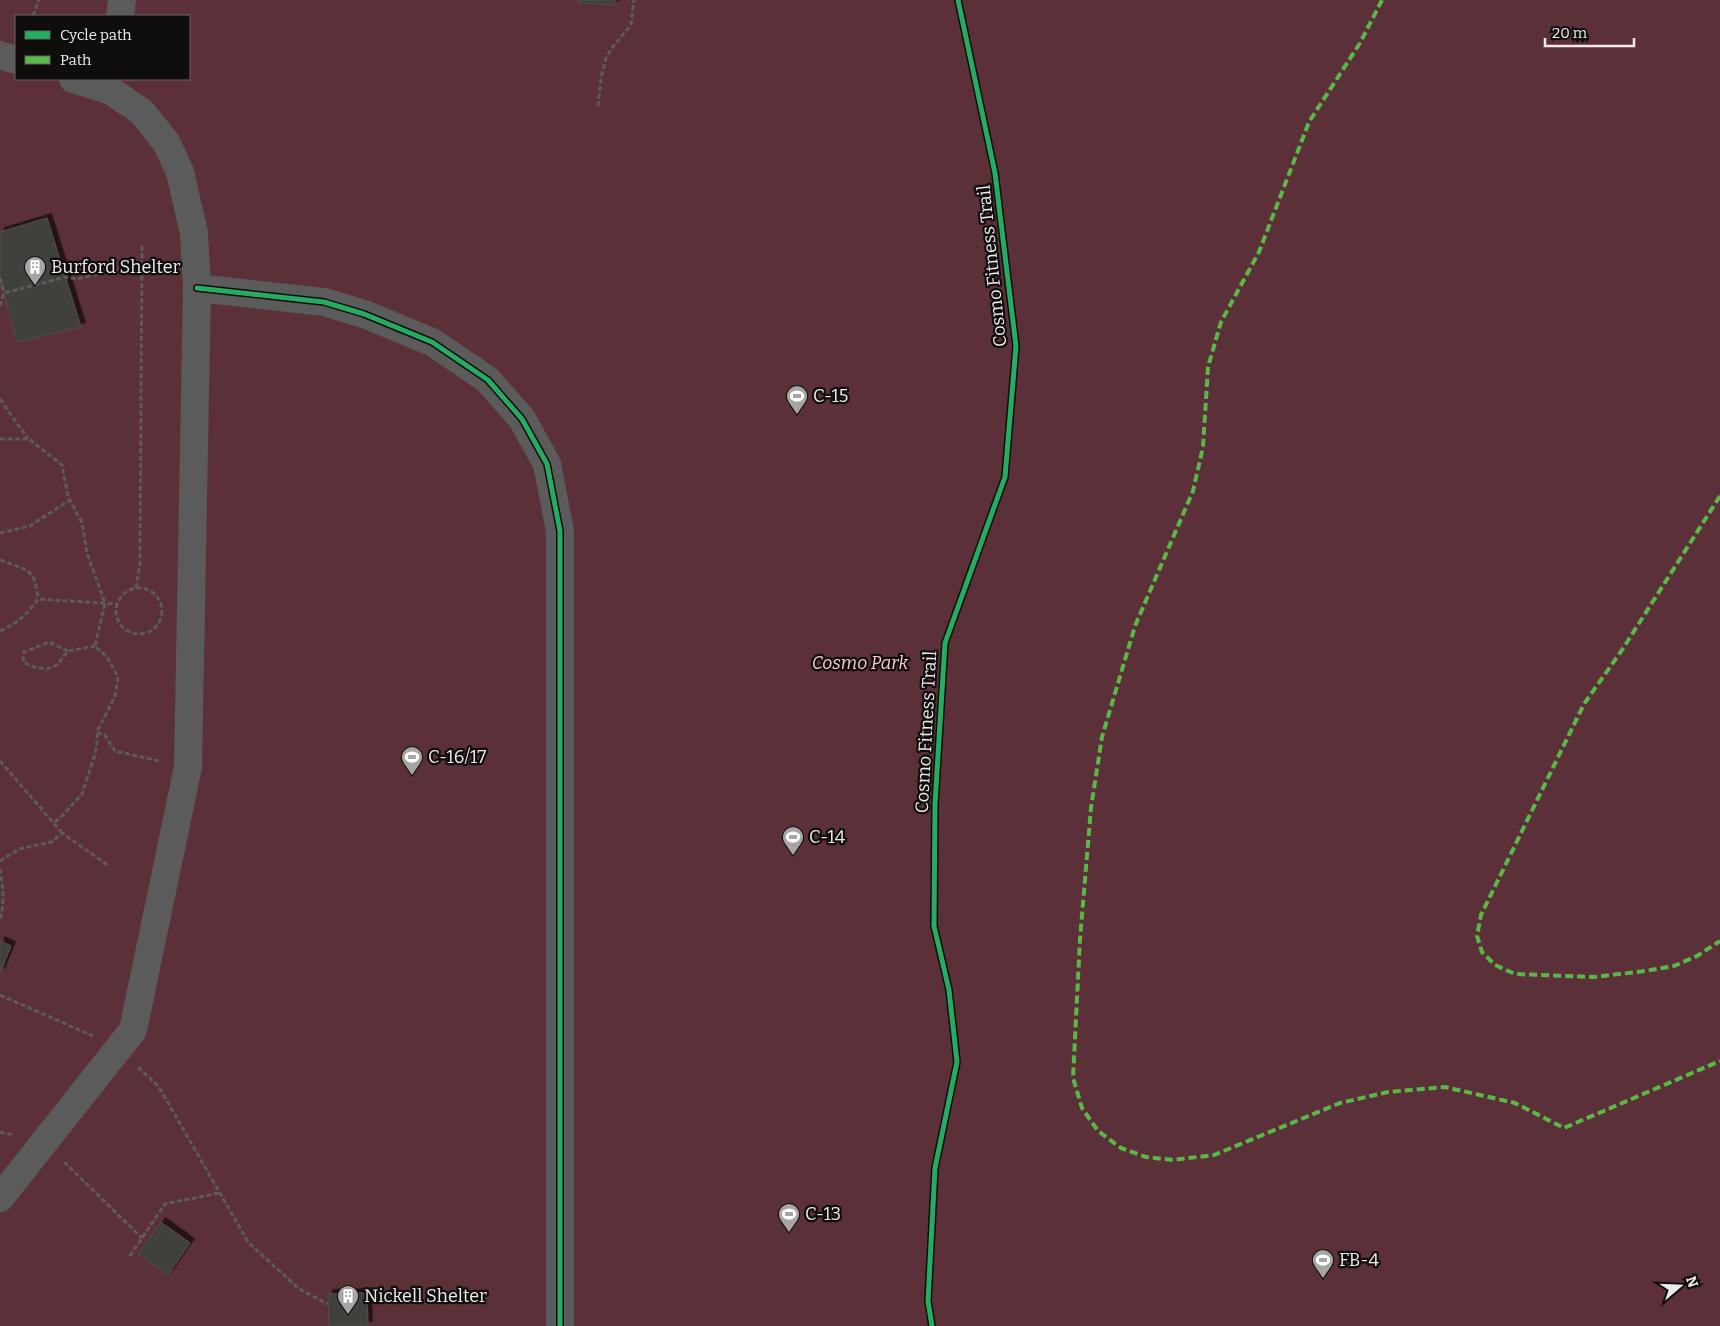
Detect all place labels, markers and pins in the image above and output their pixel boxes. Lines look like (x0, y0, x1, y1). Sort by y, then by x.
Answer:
building icon: Burford Shelter (23, 255, 47, 286)
place label: Burford Shelter (51, 256, 181, 278)
sports icon: C-15 (785, 384, 809, 415)
place label: C-15 (813, 385, 848, 407)
sports icon: C-16/17 (400, 745, 424, 776)
place label: C-16/17 (428, 746, 486, 768)
sports icon: C-14 (781, 825, 805, 856)
place label: C-14 (809, 826, 846, 848)
sports icon: C-13 (777, 1202, 801, 1233)
place label: C-13 (805, 1203, 841, 1225)
sports icon: FB-4 (1311, 1248, 1335, 1279)
place label: FB-4 (1339, 1249, 1380, 1271)
building icon: Nickell Shelter (336, 1284, 360, 1315)
place label: Nickell Shelter (364, 1285, 487, 1307)

